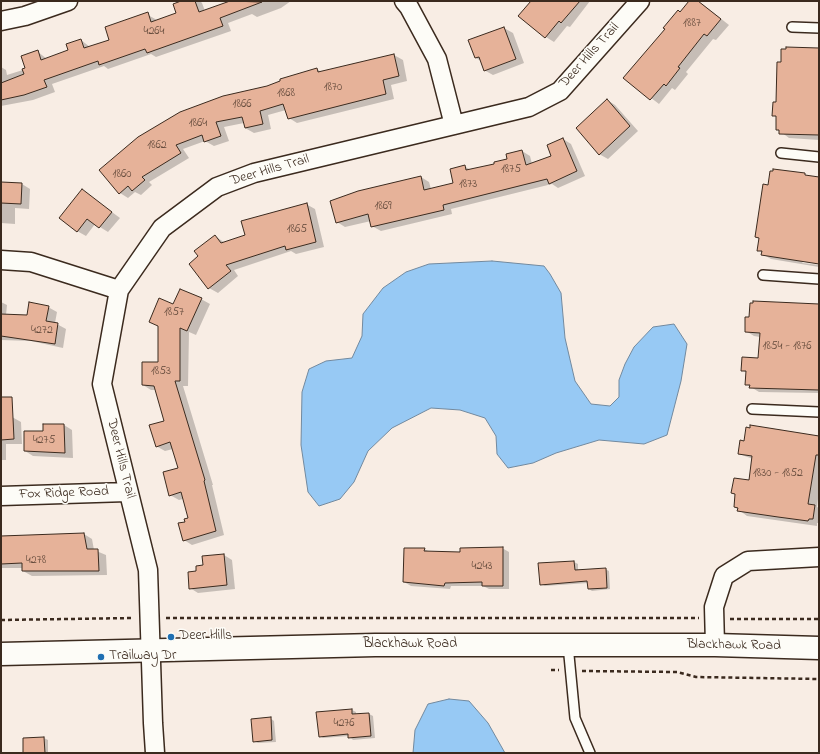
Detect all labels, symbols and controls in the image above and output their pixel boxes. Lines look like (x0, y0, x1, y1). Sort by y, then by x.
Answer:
house number: 1887 (683, 17, 701, 31)
street label: Deer Hills Trail (557, 20, 623, 92)
house number: 4264 (143, 25, 165, 39)
house number: 1870 (324, 81, 342, 95)
house number: 1868 (277, 87, 295, 101)
house number: 1866 (233, 98, 251, 112)
house number: 1864 (189, 117, 207, 131)
house number: 1862 (147, 139, 167, 153)
street label: Deer Hills Trail (229, 152, 311, 190)
house number: 1875 (501, 163, 521, 177)
house number: 1860 (113, 168, 131, 182)
house number: 1873 (459, 178, 477, 192)
house number: 1869 (374, 200, 392, 214)
house number: 1865 (287, 223, 307, 237)
house number: 1857 (164, 306, 184, 320)
house number: 4272 (31, 324, 53, 338)
house number: 1854 - 1876 (762, 340, 812, 354)
house number: 1853 (151, 365, 171, 379)
street label: Deer Hills Trail (102, 417, 138, 501)
house number: 4275 (33, 434, 55, 448)
house number: 1830 - 1852 (753, 467, 803, 481)
street label: Fox Ridge Road (19, 484, 109, 504)
house number: 4278 (26, 554, 46, 568)
house number: 4243 (472, 560, 492, 574)
place label: Deer Hills (179, 629, 232, 645)
marker: Deer Hills (166, 632, 176, 642)
street label: Blackhawk Road (363, 637, 457, 653)
street label: Blackhawk Road (687, 637, 781, 655)
place label: Trailway Dr (109, 649, 176, 665)
marker: Trailway Dr (96, 652, 106, 662)
house number: 4276 (333, 717, 355, 731)

